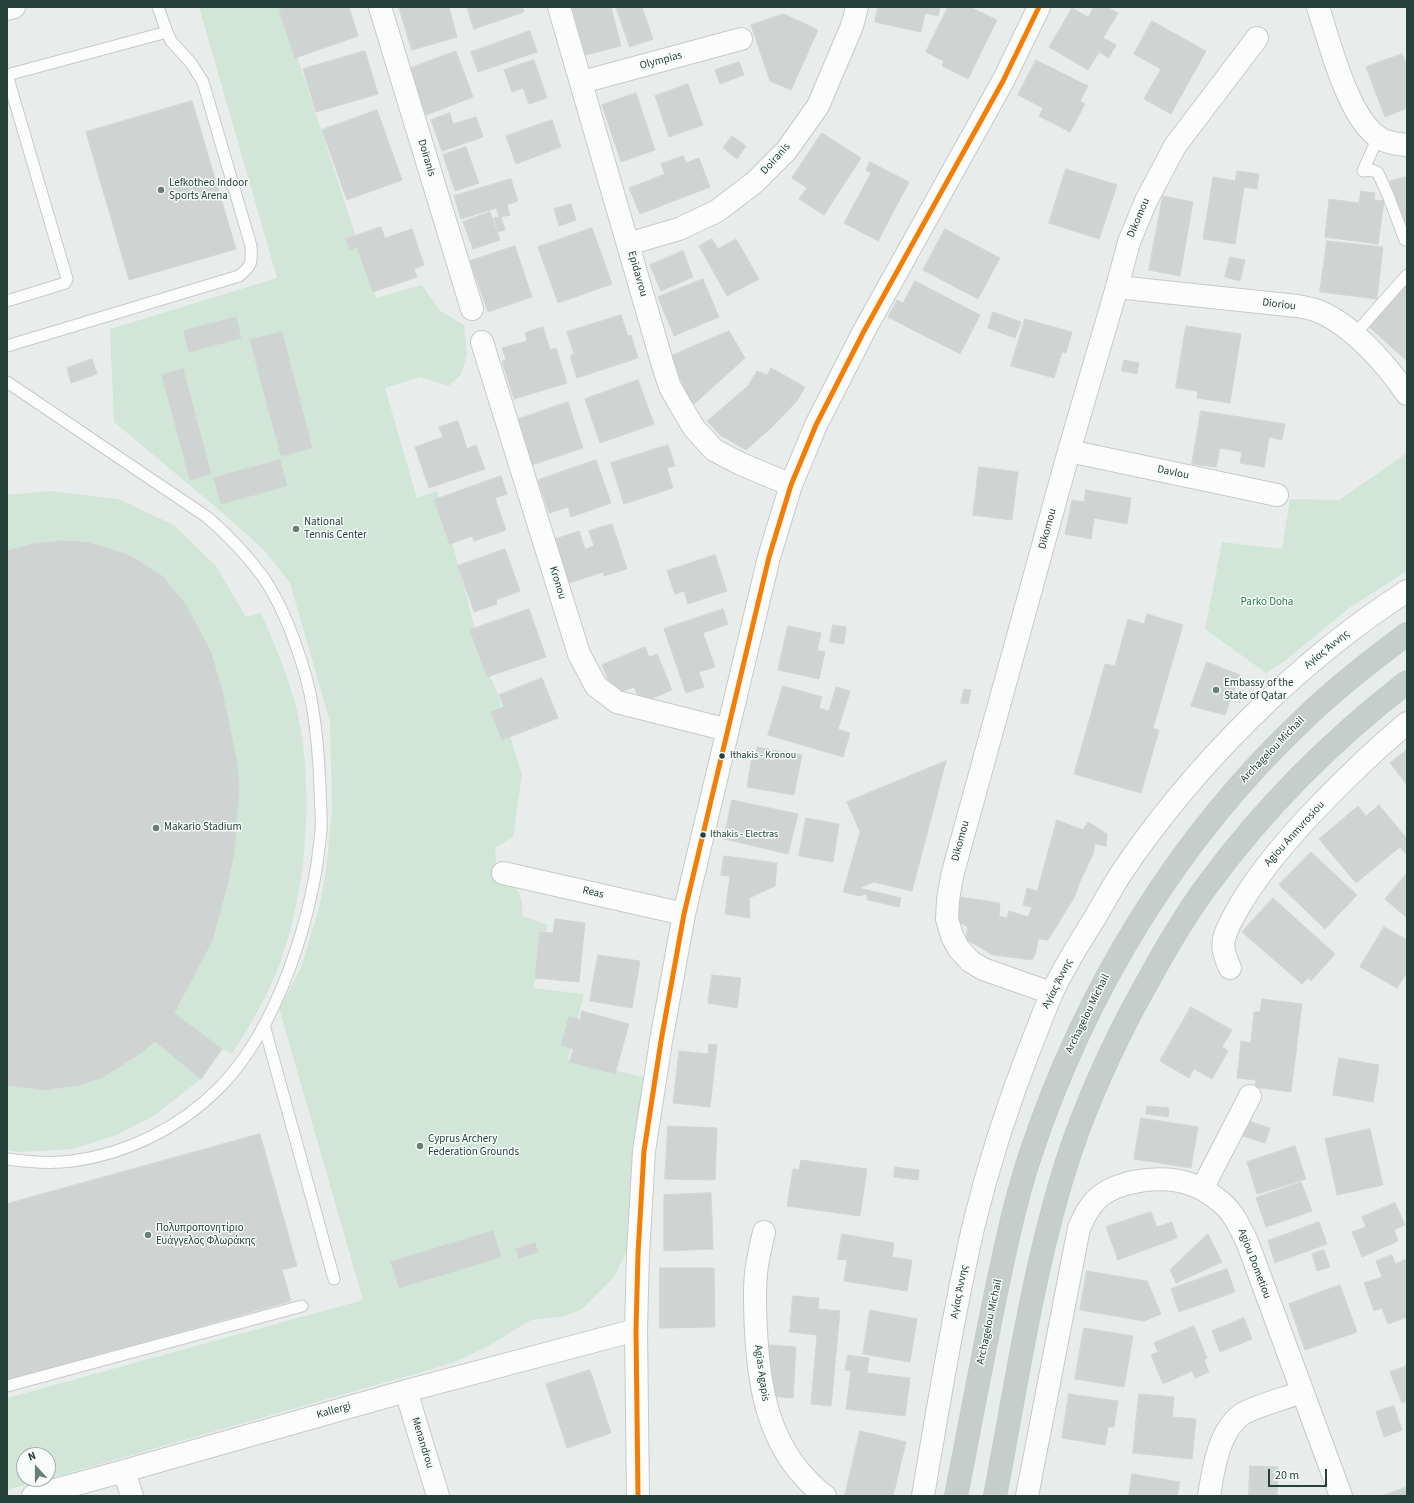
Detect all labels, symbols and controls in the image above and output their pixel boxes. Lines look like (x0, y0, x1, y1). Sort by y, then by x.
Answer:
street label: Olympias (638, 49, 684, 73)
street label: Doiranis (414, 138, 438, 178)
street label: Doiranis (758, 141, 794, 177)
place label: Lefkotheo Indoor Sports Arena (169, 177, 248, 203)
marker: Lefkotheo Indoor Sports Arena (156, 185, 166, 195)
street label: Dikomou (1125, 196, 1153, 240)
street label: Epidavrou (624, 250, 650, 298)
street label: Dioriou (1261, 296, 1297, 314)
street label: Davlou (1156, 463, 1190, 483)
street label: Dikomou (1036, 507, 1060, 551)
place label: National Tennis Center (304, 516, 367, 542)
marker: National Tennis Center (291, 524, 301, 534)
street label: Kronou (546, 565, 568, 601)
park label: Parko Doha (1241, 596, 1293, 610)
street label: Αγίας Άννης (1302, 628, 1352, 672)
place label: Embassy of the State of Qatar (1224, 677, 1293, 703)
marker: Embassy of the State of Qatar (1211, 685, 1221, 695)
street label: Archagelou Michail (1238, 714, 1308, 786)
place label: Ithakis - Kronou (730, 750, 796, 762)
marker: Ithakis - Kronou (717, 751, 727, 761)
street label: Agiou Anmvrosiou (1262, 799, 1328, 869)
street label: Dikomou (949, 819, 973, 863)
place label: Makario Stadium (164, 821, 242, 835)
marker: Makario Stadium (151, 823, 161, 833)
place label: Ithakis - Electras (710, 829, 778, 841)
marker: Ithakis - Electras (698, 830, 708, 840)
street label: Reas (581, 884, 605, 902)
street label: Αγίας Άννης (1040, 957, 1076, 1011)
street label: Archagelou Michail (1063, 972, 1113, 1056)
place label: Cyprus Archery Federation Grounds (428, 1133, 519, 1159)
marker: Cyprus Archery Federation Grounds (415, 1141, 425, 1151)
place label: Πολυπροπονητίριο Ευάγγελος Φλωράκης (156, 1222, 255, 1248)
street label: Agiou Dometiou (1235, 1227, 1273, 1301)
marker: Πολυπροπονητίριο Ευάγγελος Φλωράκης (143, 1230, 153, 1240)
street label: Αγίας Άννης (948, 1264, 972, 1320)
street label: Archagelou Michail (975, 1278, 1005, 1366)
street label: Agias Agapis (751, 1344, 771, 1402)
street label: Kallergi (315, 1400, 353, 1422)
street label: Menandrou (408, 1416, 436, 1470)
north arrow (16, 1447, 56, 1487)
text: N (26, 1448, 38, 1465)
scale bar (1270, 1461, 1329, 1487)
text: 20 m (1275, 1467, 1299, 1484)

